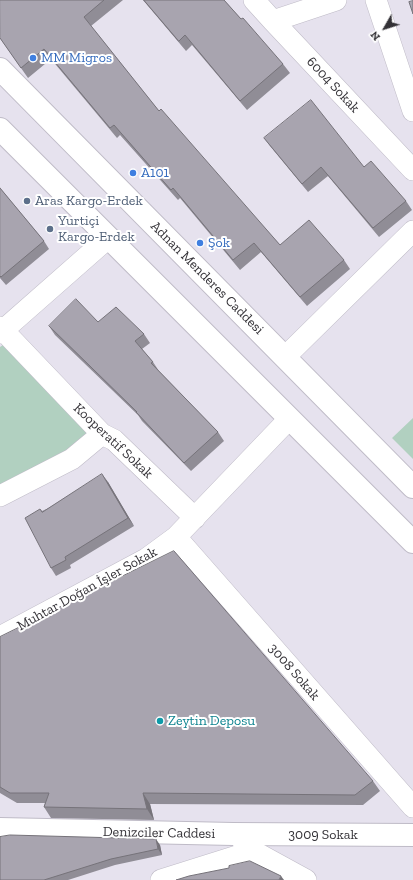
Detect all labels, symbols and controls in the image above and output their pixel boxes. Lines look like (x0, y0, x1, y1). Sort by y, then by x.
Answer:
north arrow (365, 8, 405, 48)
text: N (368, 29, 383, 43)
place label: MM Migros (41, 50, 112, 66)
marker: MM Migros (28, 53, 38, 63)
street label: 6004 Sokak (303, 54, 363, 116)
place label: A101 (141, 165, 169, 181)
marker: A101 (128, 168, 138, 178)
place label: Aras Kargo-Erdek (35, 193, 143, 209)
marker: Aras Kargo-Erdek (22, 196, 32, 206)
place label: Yurtiçi Kargo-Erdek (58, 213, 135, 246)
street label: Adnan Menderes Caddesi (147, 218, 267, 338)
marker: Yurtiçi Kargo-Erdek (45, 224, 55, 234)
place label: Şok (208, 235, 230, 251)
marker: Şok (195, 238, 205, 248)
street label: Kooperatif Sokak (70, 400, 156, 482)
street label: Muhtar Doğan İşler Sokak (14, 544, 160, 634)
street label: 3008 Sokak (265, 640, 323, 704)
place label: Zeytin Deposu (168, 713, 255, 729)
marker: Zeytin Deposu (155, 716, 165, 726)
street label: Denizciler Caddesi (103, 824, 215, 842)
street label: 3009 Sokak (288, 827, 358, 843)

